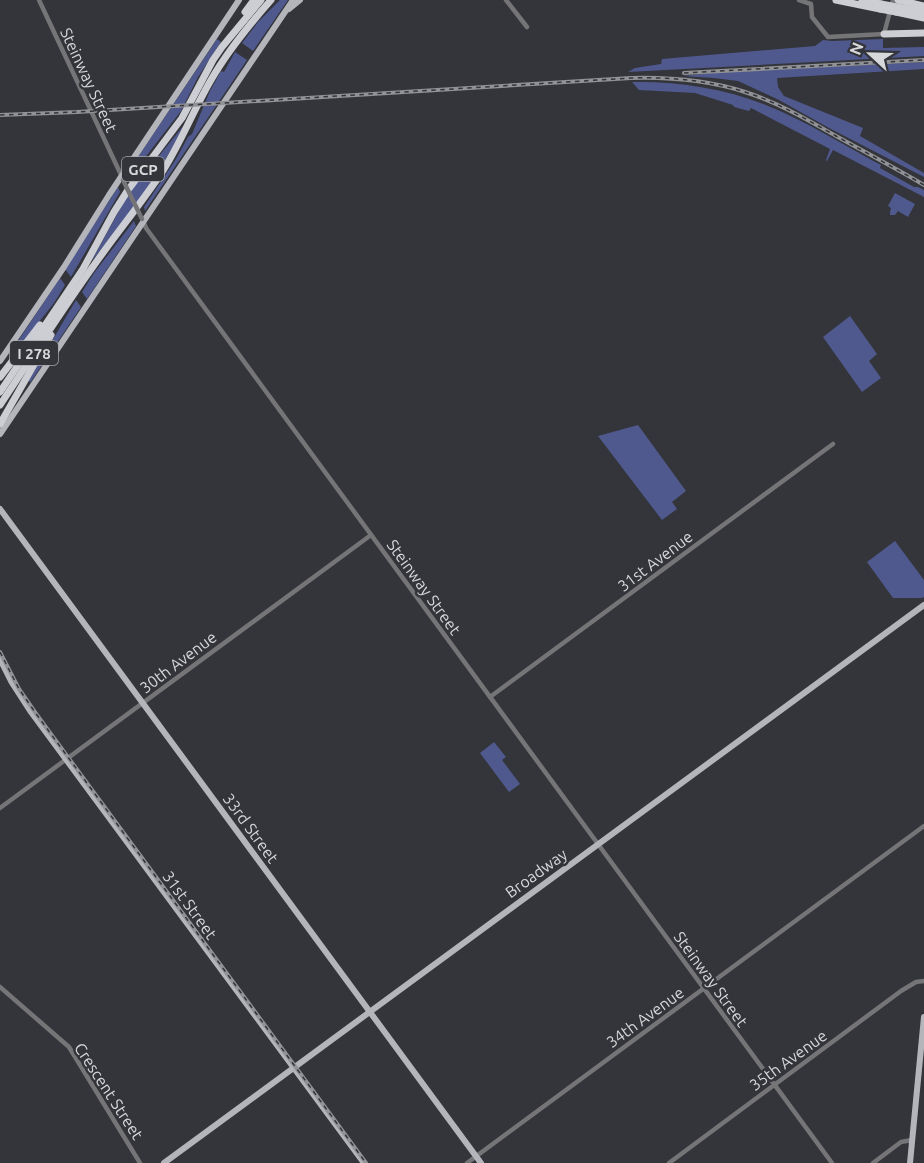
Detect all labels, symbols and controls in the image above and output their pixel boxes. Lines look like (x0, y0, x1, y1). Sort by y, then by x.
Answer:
north arrow (840, 24, 900, 84)
street label: Steinway Street (57, 25, 121, 136)
text: N (846, 39, 867, 57)
road number: GCP (122, 157, 164, 181)
road number: I 278 (10, 341, 58, 365)
street label: 31st Avenue (614, 527, 696, 595)
street label: Steinway Street (383, 536, 465, 639)
street label: 30th Avenue (136, 627, 220, 697)
street label: 33rd Street (220, 790, 283, 867)
street label: Broadway (502, 845, 570, 901)
street label: 31st Street (159, 868, 221, 943)
street label: Steinway Street (670, 928, 752, 1031)
street label: 34th Avenue (603, 983, 687, 1051)
street label: 35th Avenue (746, 1026, 830, 1094)
street label: Crescent Street (71, 1039, 147, 1143)

